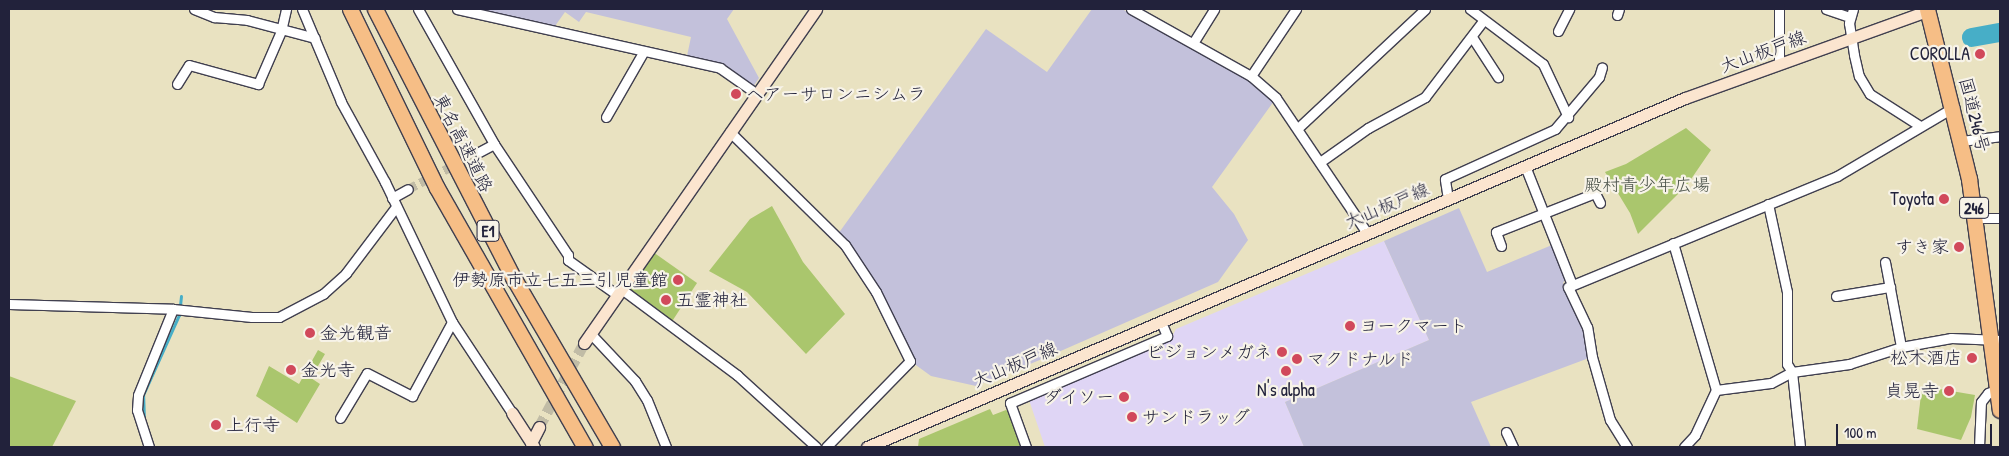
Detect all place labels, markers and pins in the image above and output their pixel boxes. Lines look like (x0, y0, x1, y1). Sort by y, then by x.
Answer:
place label: COROLLA (1910, 43, 1970, 65)
marker: COROLLA (1974, 48, 1986, 60)
place label: ヘアーサロンニシムラ (746, 83, 925, 105)
marker: ヘアーサロンニシムラ (730, 88, 742, 100)
place label: Toyota (1890, 188, 1934, 210)
marker: Toyota (1938, 193, 1950, 205)
place label: すき家 (1895, 236, 1949, 258)
marker: すき家 (1953, 241, 1965, 253)
place label: 伊勢原市立七五三引児童館 (452, 269, 668, 291)
marker: 伊勢原市立七五三引児童館 (672, 274, 684, 286)
place label: 五霊神社 (676, 289, 748, 311)
marker: 五霊神社 (660, 294, 672, 306)
place label: ヨークマート (1360, 315, 1467, 337)
marker: ヨークマート (1344, 320, 1356, 332)
place label: 金光観音 (320, 322, 392, 344)
marker: 金光観音 (304, 327, 316, 339)
place label: ビジョンメガネ (1146, 341, 1272, 363)
marker: ビジョンメガネ (1276, 346, 1288, 358)
place label: 松木酒店 (1890, 347, 1962, 369)
place label: マクドナルド (1307, 348, 1415, 370)
marker: 松木酒店 (1966, 352, 1978, 364)
marker: マクドナルド (1291, 353, 1303, 365)
place label: 金光寺 (301, 359, 355, 381)
marker: 金光寺 (285, 364, 297, 376)
marker: N's alpha (1280, 365, 1292, 377)
place label: N's alpha (1257, 379, 1315, 401)
place label: 貞晃寺 (1885, 380, 1939, 402)
marker: 貞晃寺 (1943, 385, 1955, 397)
place label: ダイソー (1042, 386, 1114, 408)
marker: ダイソー (1118, 391, 1130, 403)
place label: サンドラッグ (1142, 406, 1250, 428)
marker: サンドラッグ (1126, 411, 1138, 423)
place label: 上行寺 (226, 414, 280, 436)
marker: 上行寺 (210, 419, 222, 431)

